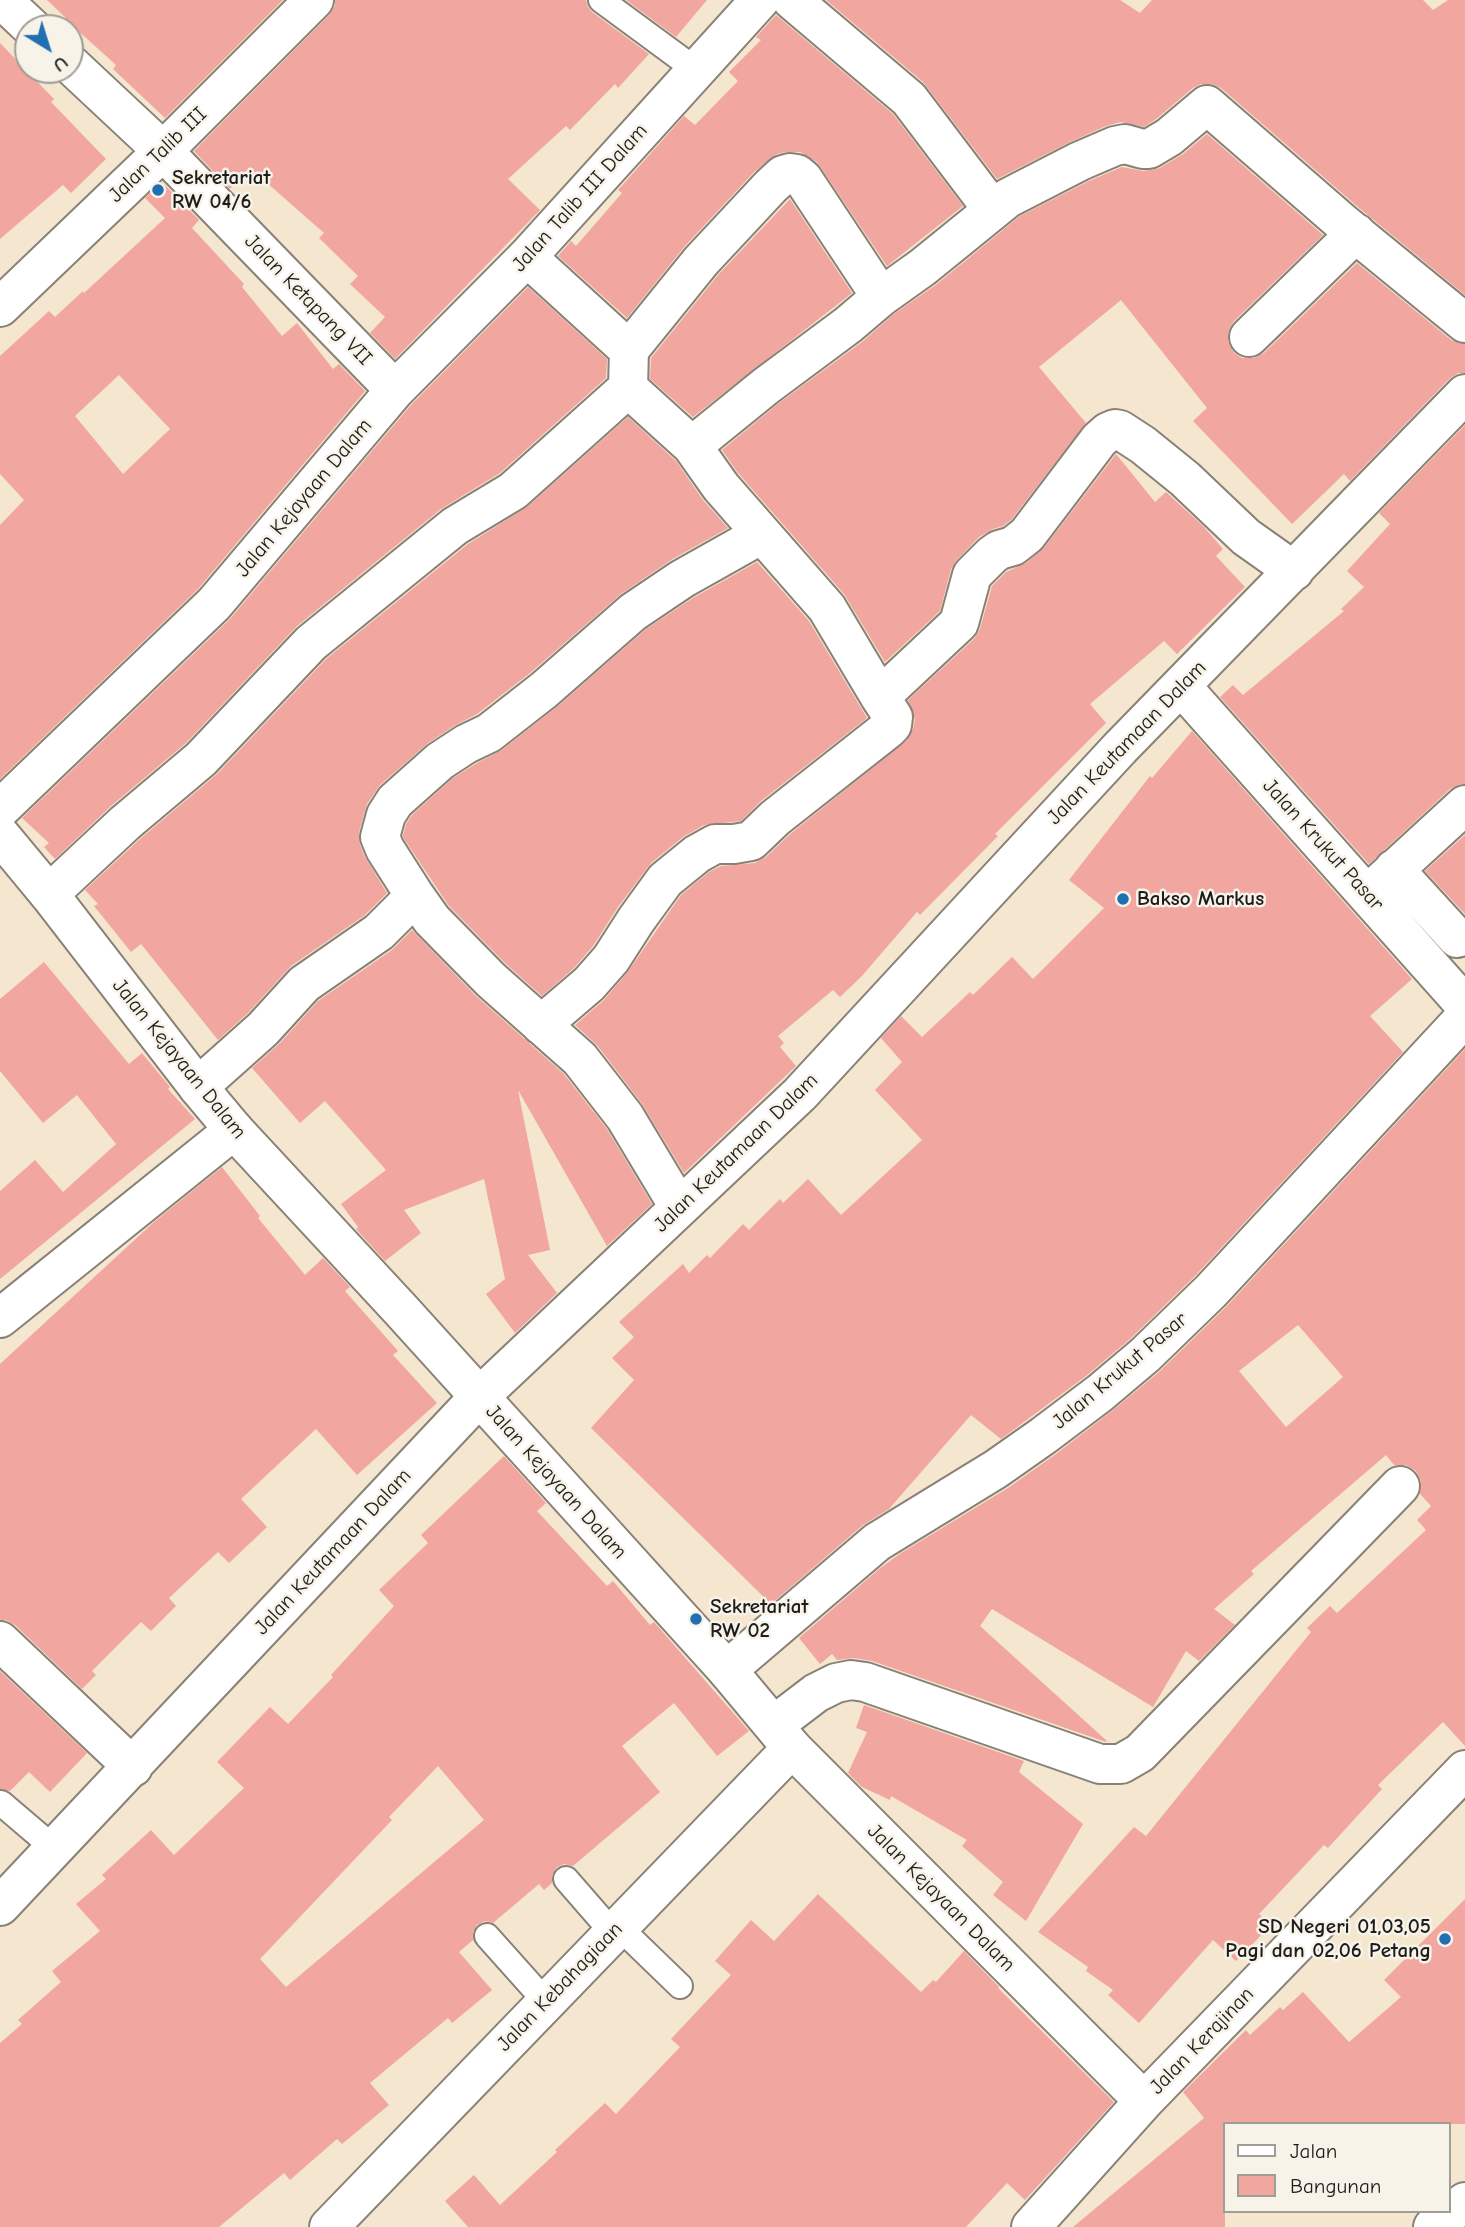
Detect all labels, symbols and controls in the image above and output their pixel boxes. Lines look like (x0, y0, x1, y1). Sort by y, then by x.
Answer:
north arrow (14, 14, 84, 84)
text: U (49, 51, 72, 77)
street label: Jalan Talib III (104, 102, 212, 208)
street label: Jalan Talib III Dalam (507, 119, 653, 277)
place label: Sekretariat RW 04/6 (172, 165, 270, 215)
marker: Sekretariat RW 04/6 (150, 182, 166, 198)
street label: Jalan Ketapang VII (239, 229, 377, 371)
street label: Jalan Kejayaan Dalam (230, 414, 378, 582)
street label: Jalan Keutamaan Dalam (1042, 656, 1212, 830)
street label: Jalan Krukut Pasar (1257, 774, 1389, 916)
place label: Bakso Markus (1137, 886, 1264, 912)
marker: Bakso Markus (1115, 891, 1131, 907)
street label: Jalan Kejayaan Dalam (107, 974, 251, 1144)
street label: Jalan Keutamaan Dalam (649, 1068, 823, 1238)
street label: Jalan Krukut Pasar (1047, 1307, 1193, 1435)
street label: Jalan Kejayaan Dalam (480, 1400, 632, 1564)
street label: Jalan Keutamaan Dalam (249, 1464, 417, 1640)
place label: Sekretariat RW 02 (710, 1594, 808, 1644)
marker: Sekretariat RW 02 (688, 1611, 704, 1627)
street label: Jalan Kejayaan Dalam (862, 1819, 1020, 1977)
place label: SD Negeri 01,03,05 Pagi dan 02,06 Petang (1225, 1914, 1431, 1964)
street label: Jalan Kebahagiaan (492, 1917, 628, 2057)
marker: SD Negeri 01,03,05 Pagi dan 02,06 Petang (1437, 1931, 1453, 1947)
street label: Jalan Kerajinan (1145, 1982, 1259, 2100)
legend (1224, 2122, 1451, 2213)
text: Jalan (1290, 2139, 1337, 2163)
text: Bangunan (1290, 2174, 1381, 2198)

